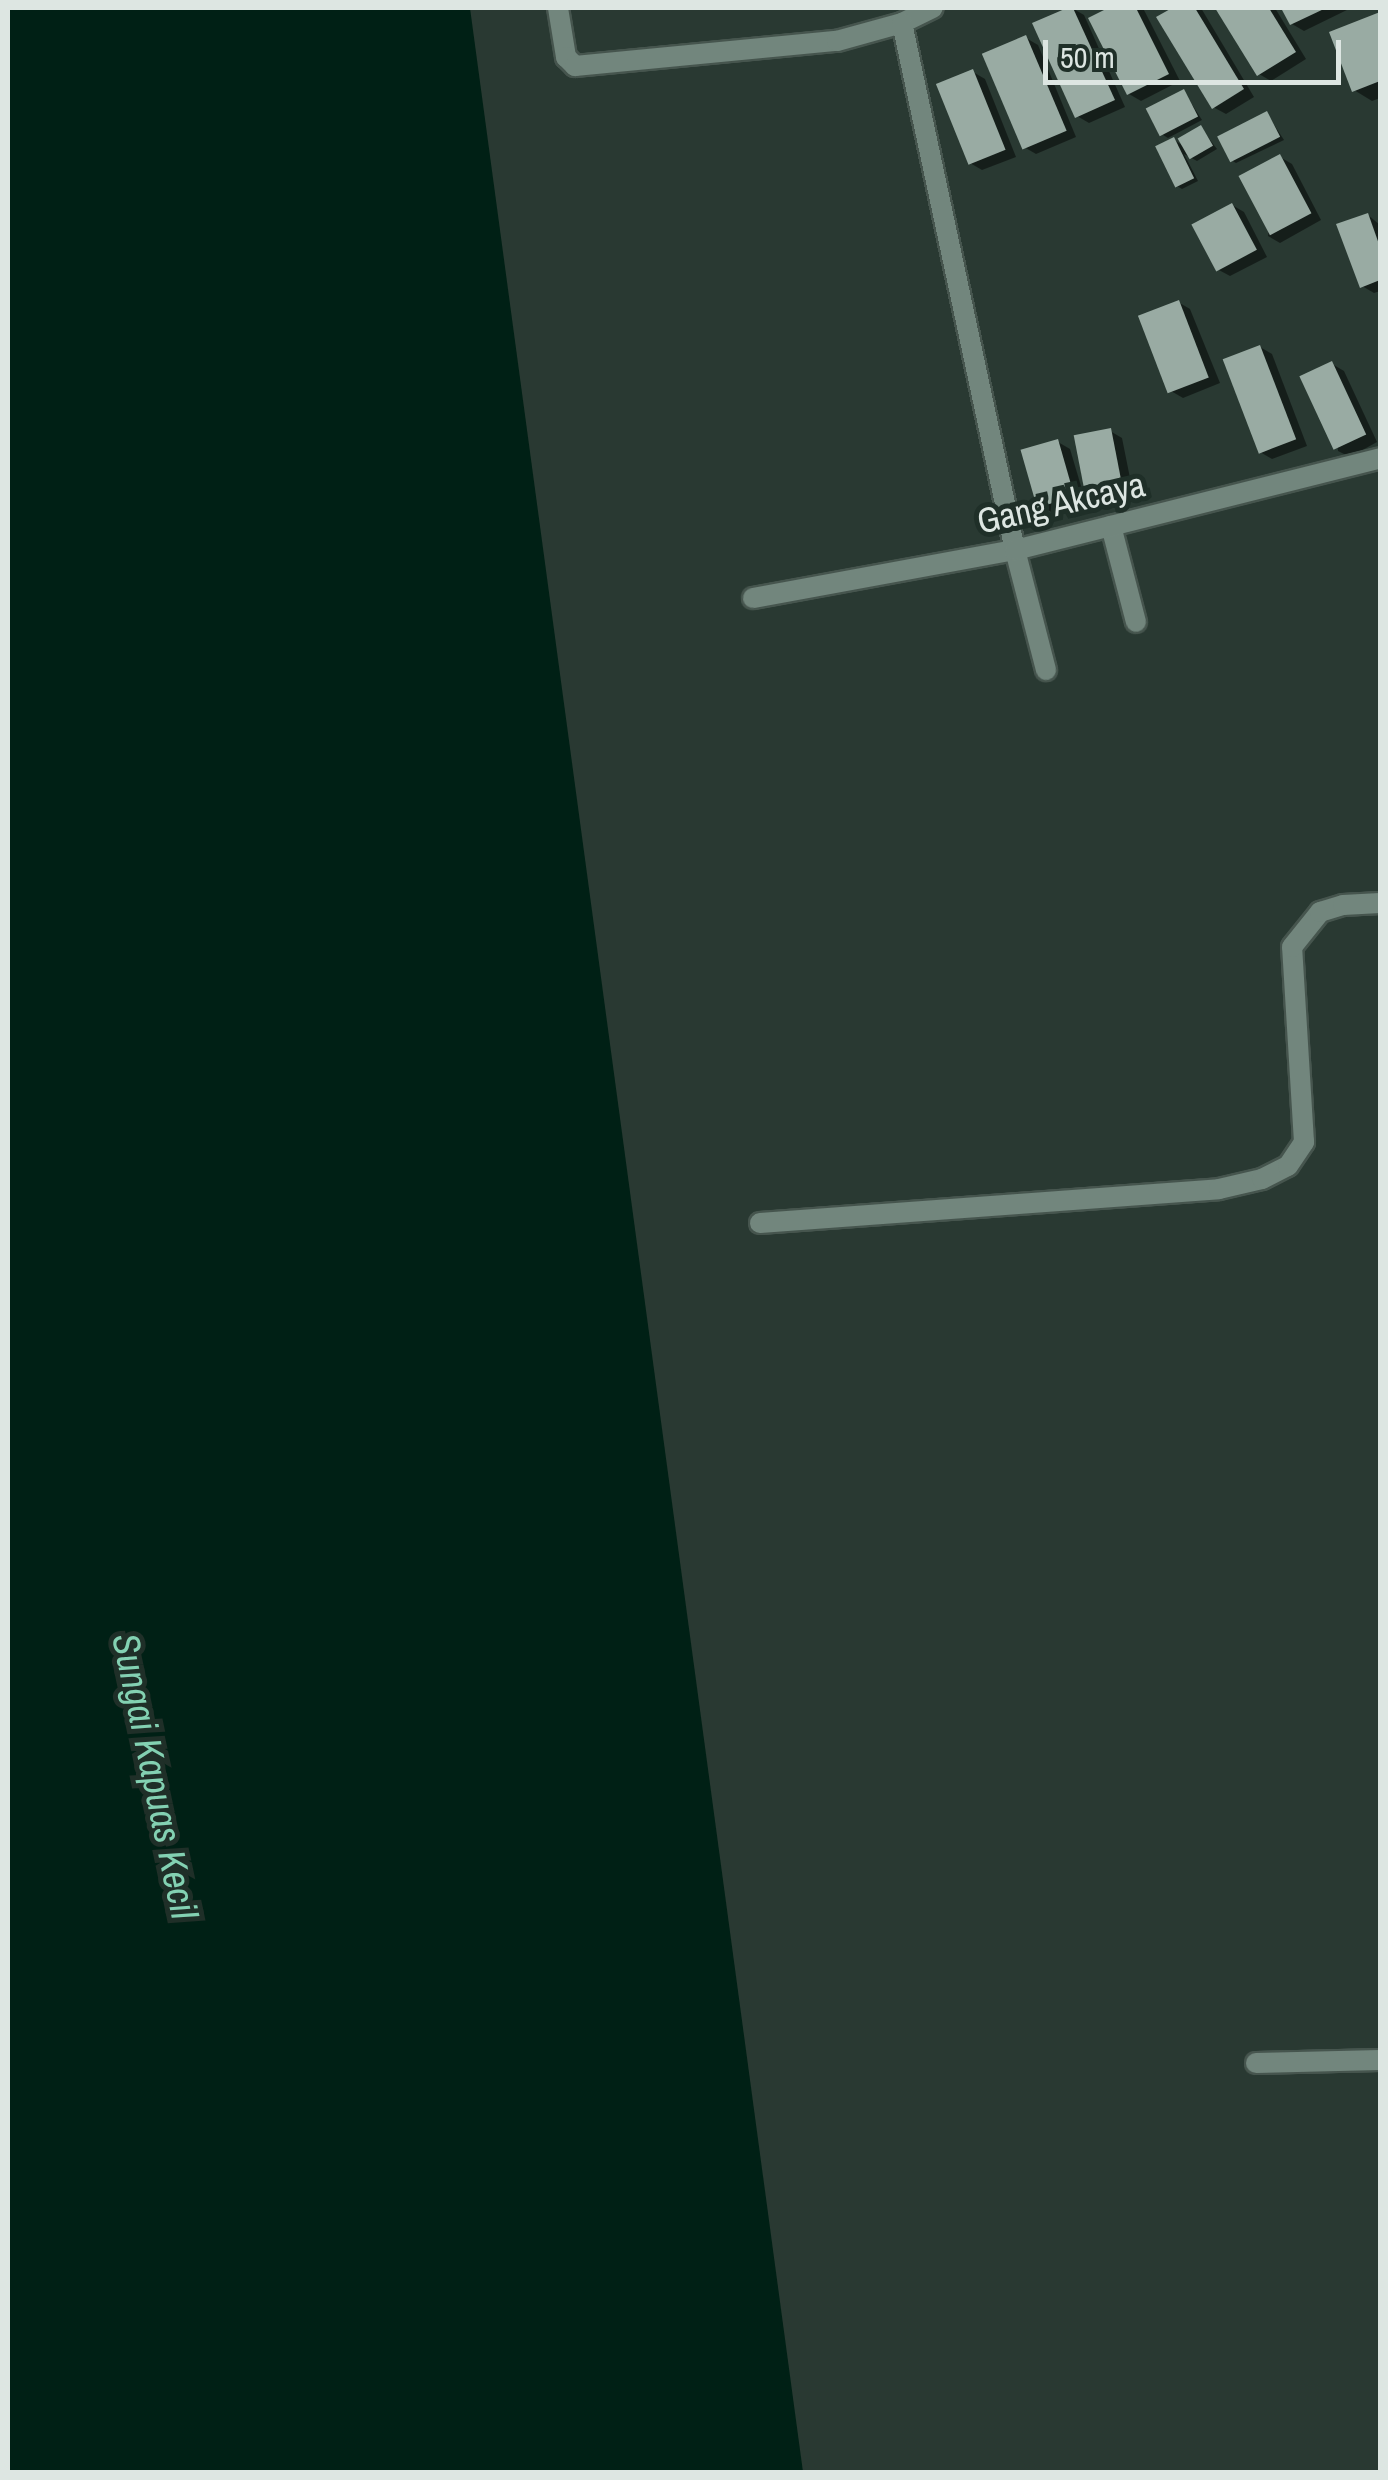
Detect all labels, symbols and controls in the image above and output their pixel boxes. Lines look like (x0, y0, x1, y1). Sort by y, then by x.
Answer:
scale bar (1048, 20, 1346, 82)
text: 50 m (1060, 37, 1115, 77)
street label: Gang Akcaya (972, 463, 1150, 543)
water label: Sungai Kapuas Kecil (102, 1629, 208, 1923)

